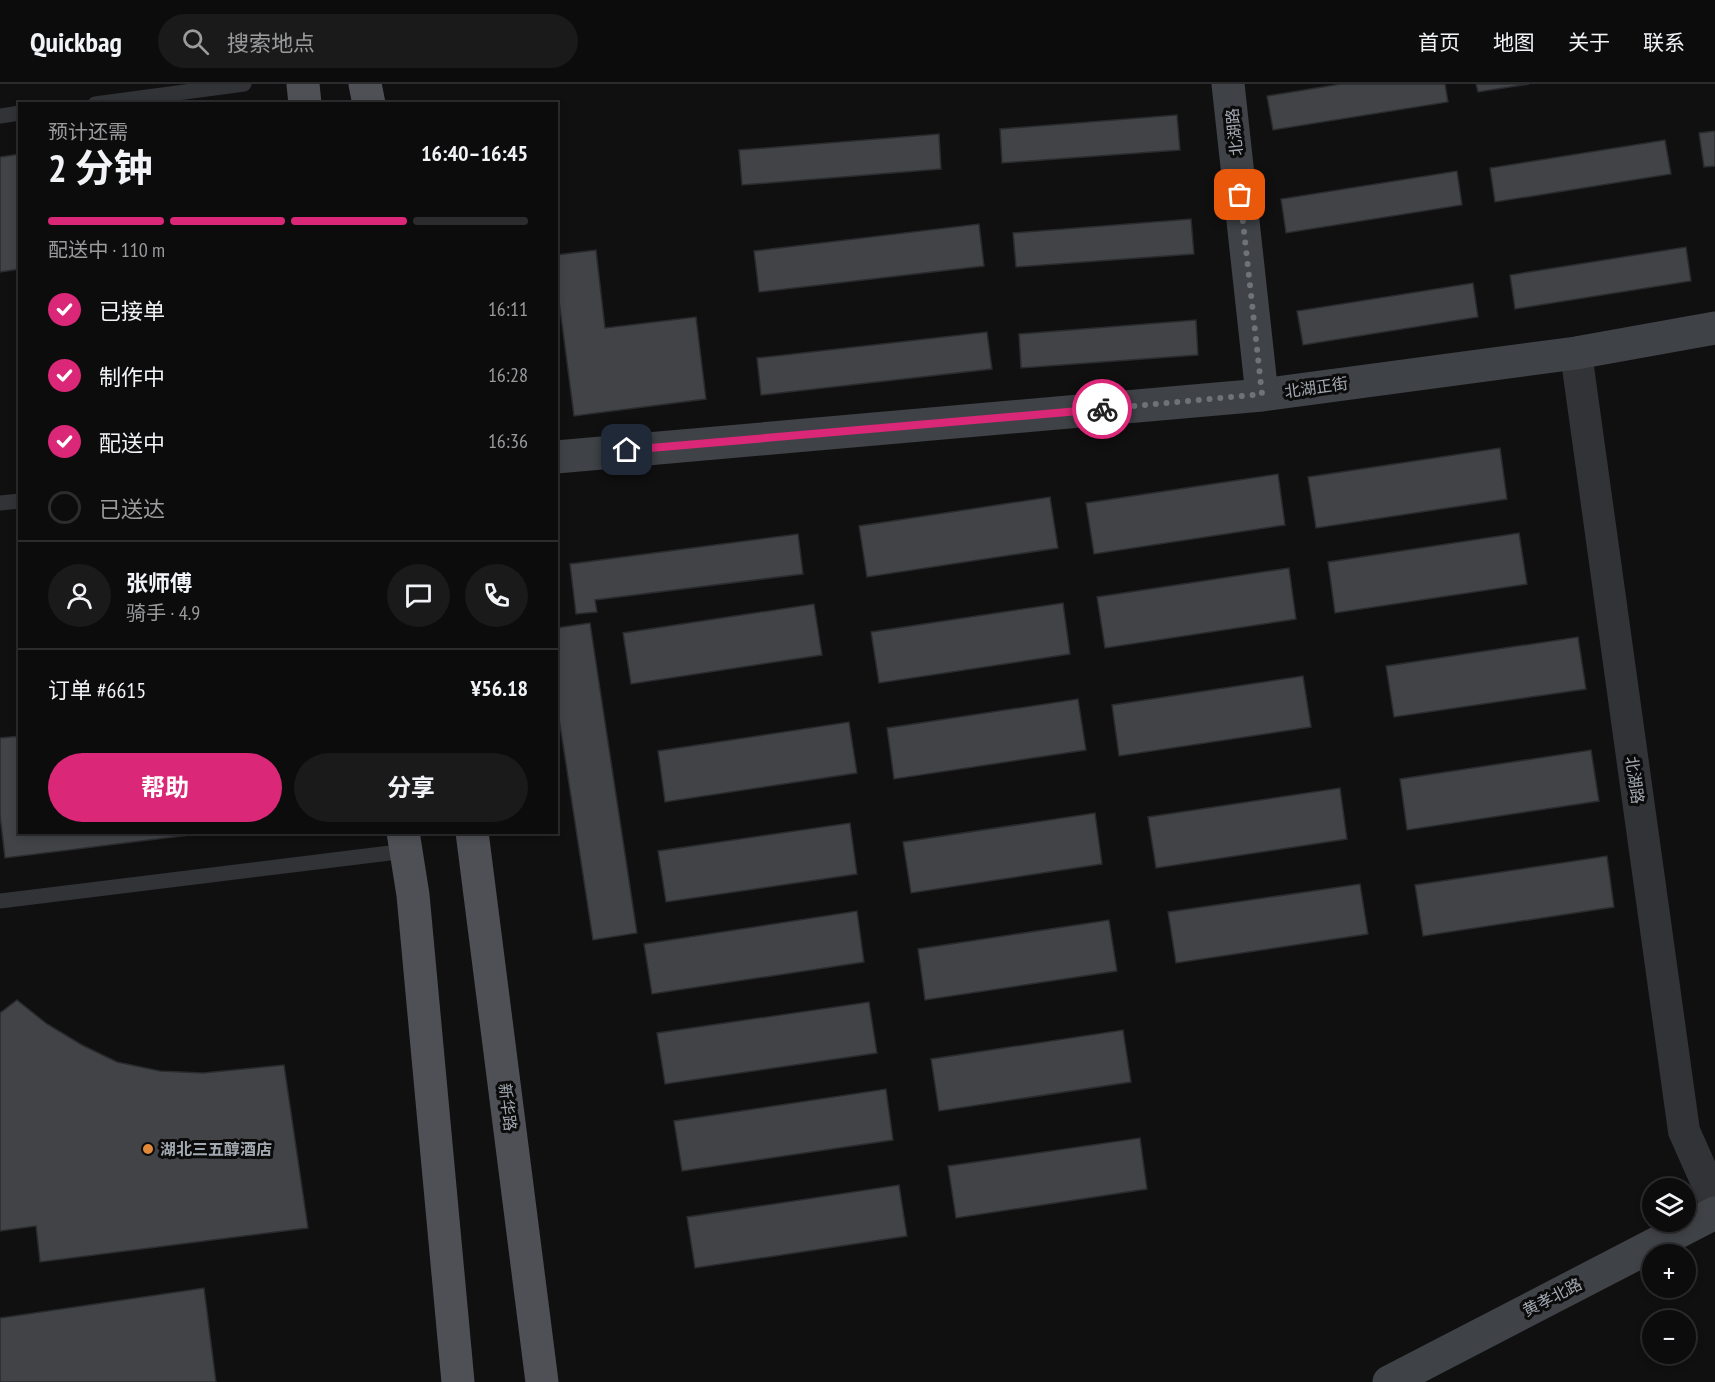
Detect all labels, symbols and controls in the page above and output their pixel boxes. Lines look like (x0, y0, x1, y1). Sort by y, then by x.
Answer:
search box (158, 14, 578, 68)
text: Quickbag (30, 23, 122, 60)
icon: search (179, 25, 212, 58)
text: 搜索地点 (227, 29, 315, 57)
text: 首页 (1418, 29, 1460, 56)
text: 地图 (1493, 29, 1535, 56)
text: 关于 (1568, 29, 1610, 56)
text: 联系 (1643, 29, 1685, 56)
street label: 北湖路 (1222, 107, 1246, 157)
text: 预计还需 (48, 119, 128, 145)
text: 16:40–16:45 (421, 139, 528, 167)
text: 2 分钟 (48, 142, 153, 193)
pin (1214, 169, 1265, 220)
icon: bag (1223, 178, 1256, 211)
text: 配送中 · 110 m (48, 237, 165, 263)
icon: check (48, 293, 81, 326)
text: 16:11 (488, 296, 528, 322)
text: 已接单 (99, 297, 165, 325)
icon: check (48, 359, 81, 392)
text: 16:28 (488, 362, 528, 388)
text: 制作中 (99, 363, 165, 391)
street label: 北湖正街 (1283, 373, 1349, 401)
courier (1072, 379, 1132, 439)
icon: bike (1086, 393, 1119, 426)
pin (601, 424, 652, 475)
icon: check (48, 425, 81, 458)
text: 16:36 (488, 428, 528, 454)
text: 配送中 (99, 429, 165, 457)
icon: home (610, 433, 643, 466)
text: 已送达 (99, 495, 165, 523)
button: person (48, 564, 111, 627)
button: chat (387, 564, 450, 627)
button: phone (465, 564, 528, 627)
text: 张师傅 (126, 569, 192, 597)
text: 骑手 · 4.9 (126, 600, 200, 626)
text: ¥56.18 (471, 674, 528, 702)
text: 订单 #6615 (48, 676, 146, 704)
button: 帮助 (48, 753, 282, 822)
button: 分享 (294, 753, 528, 822)
street label: 北湖路 (1622, 755, 1648, 805)
street label: 新华路 (495, 1082, 521, 1132)
place label: 湖北三五醇酒店 (160, 1139, 272, 1159)
marker: 湖北三五醇酒店 (141, 1142, 155, 1156)
map controls (1642, 1178, 1696, 1364)
button: layers (1642, 1178, 1696, 1232)
button: + (1642, 1244, 1696, 1298)
street label: 黄孝北路 (1519, 1274, 1585, 1320)
button: − (1642, 1310, 1696, 1364)

